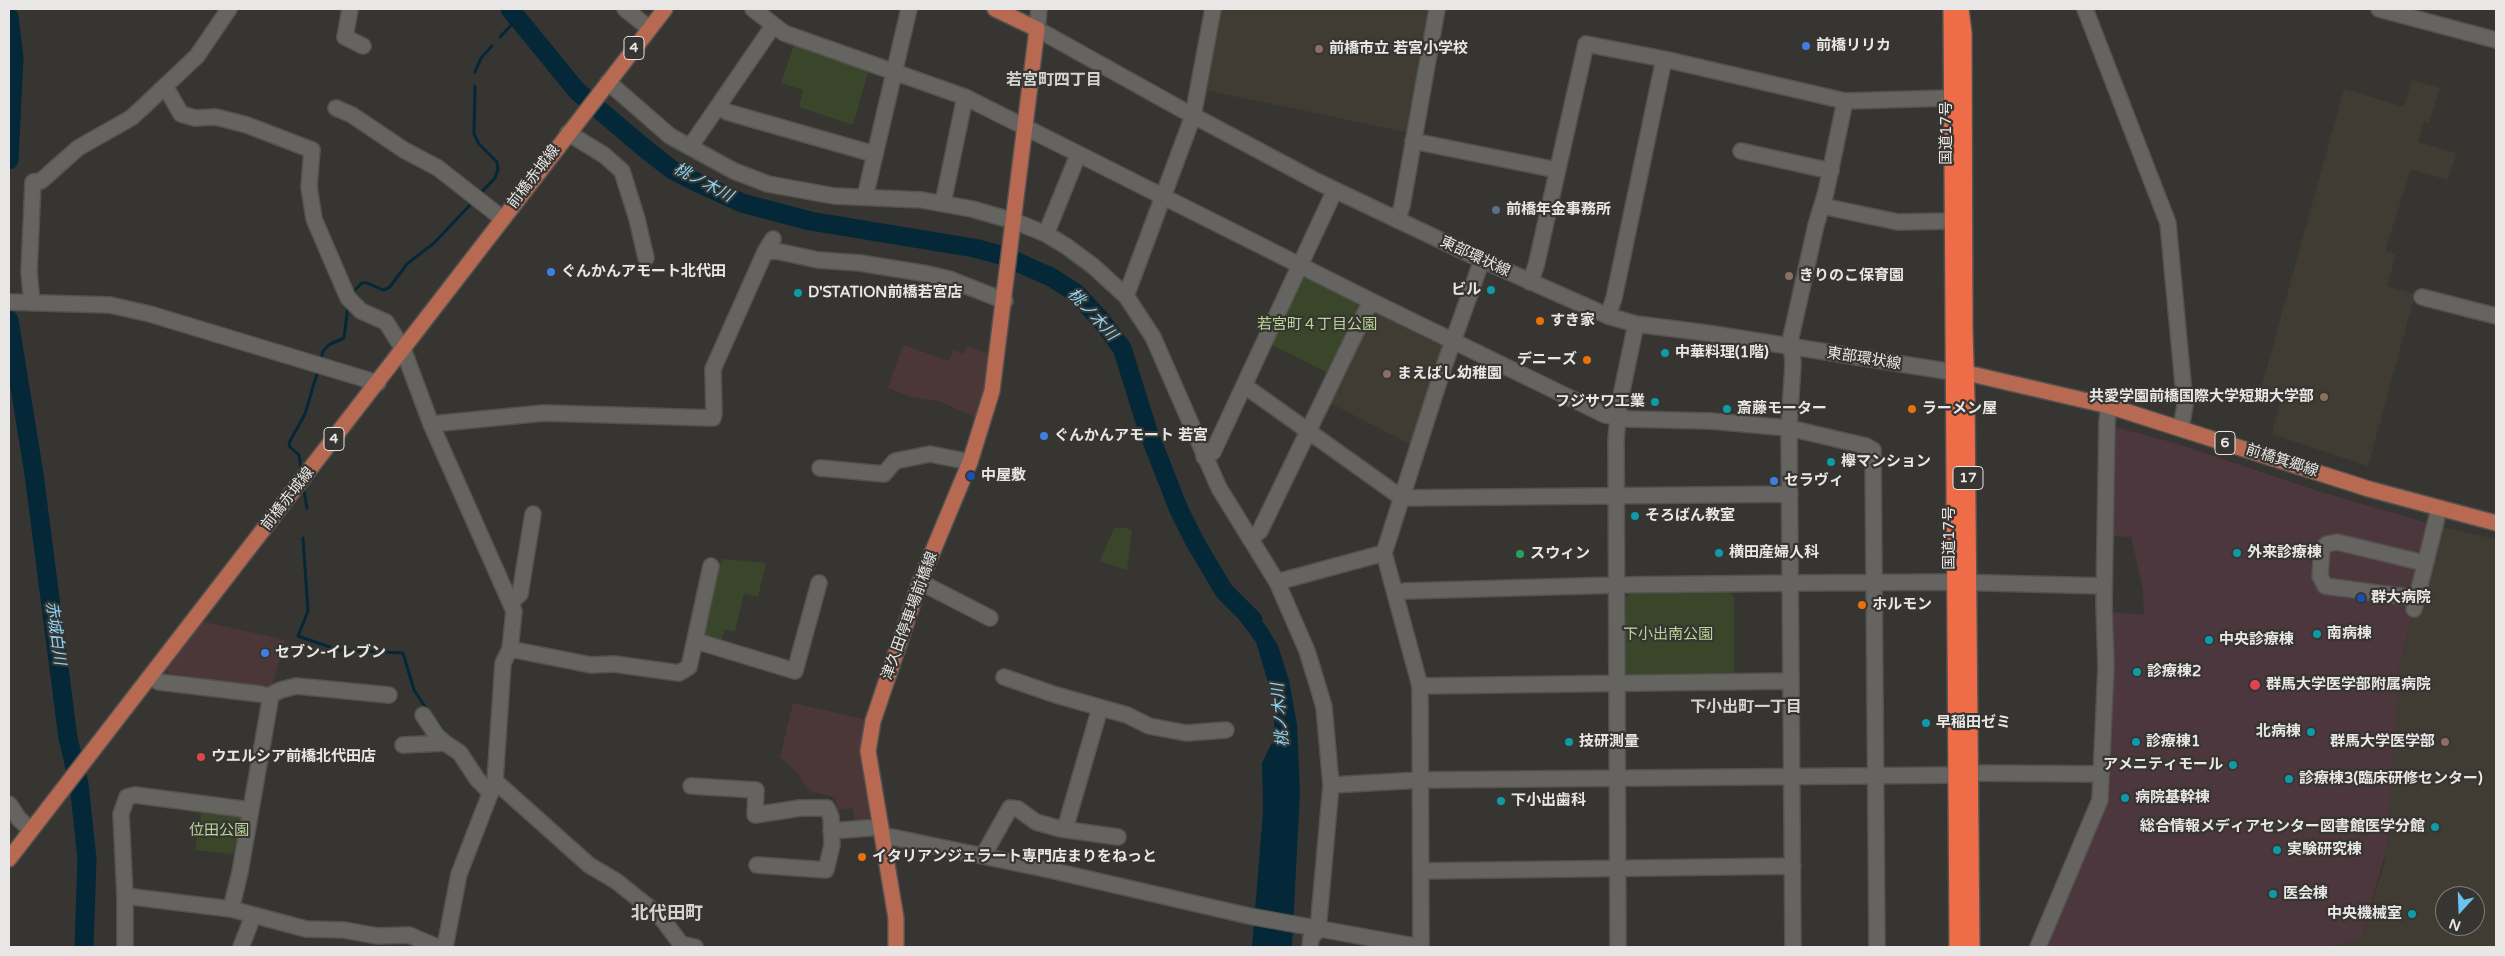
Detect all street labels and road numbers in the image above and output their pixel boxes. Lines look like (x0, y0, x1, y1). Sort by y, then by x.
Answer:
road number: 4 (624, 36, 644, 59)
street label: 国道17号 (1938, 101, 1956, 165)
street label: 前橋赤城線 (504, 142, 564, 212)
street label: 東部環状線 (1437, 233, 1513, 281)
street label: 東部環状線 (1826, 344, 1902, 374)
road number: 4 (324, 428, 344, 450)
road number: 6 (2215, 432, 2235, 454)
street label: 前橋箕郷線 (2244, 441, 2320, 481)
street label: 前橋赤城線 (258, 464, 318, 534)
road number: 17 (1953, 466, 1983, 489)
street label: 国道17号 (1941, 506, 1959, 570)
street label: 津久田停車場前橋線 (878, 549, 942, 683)

